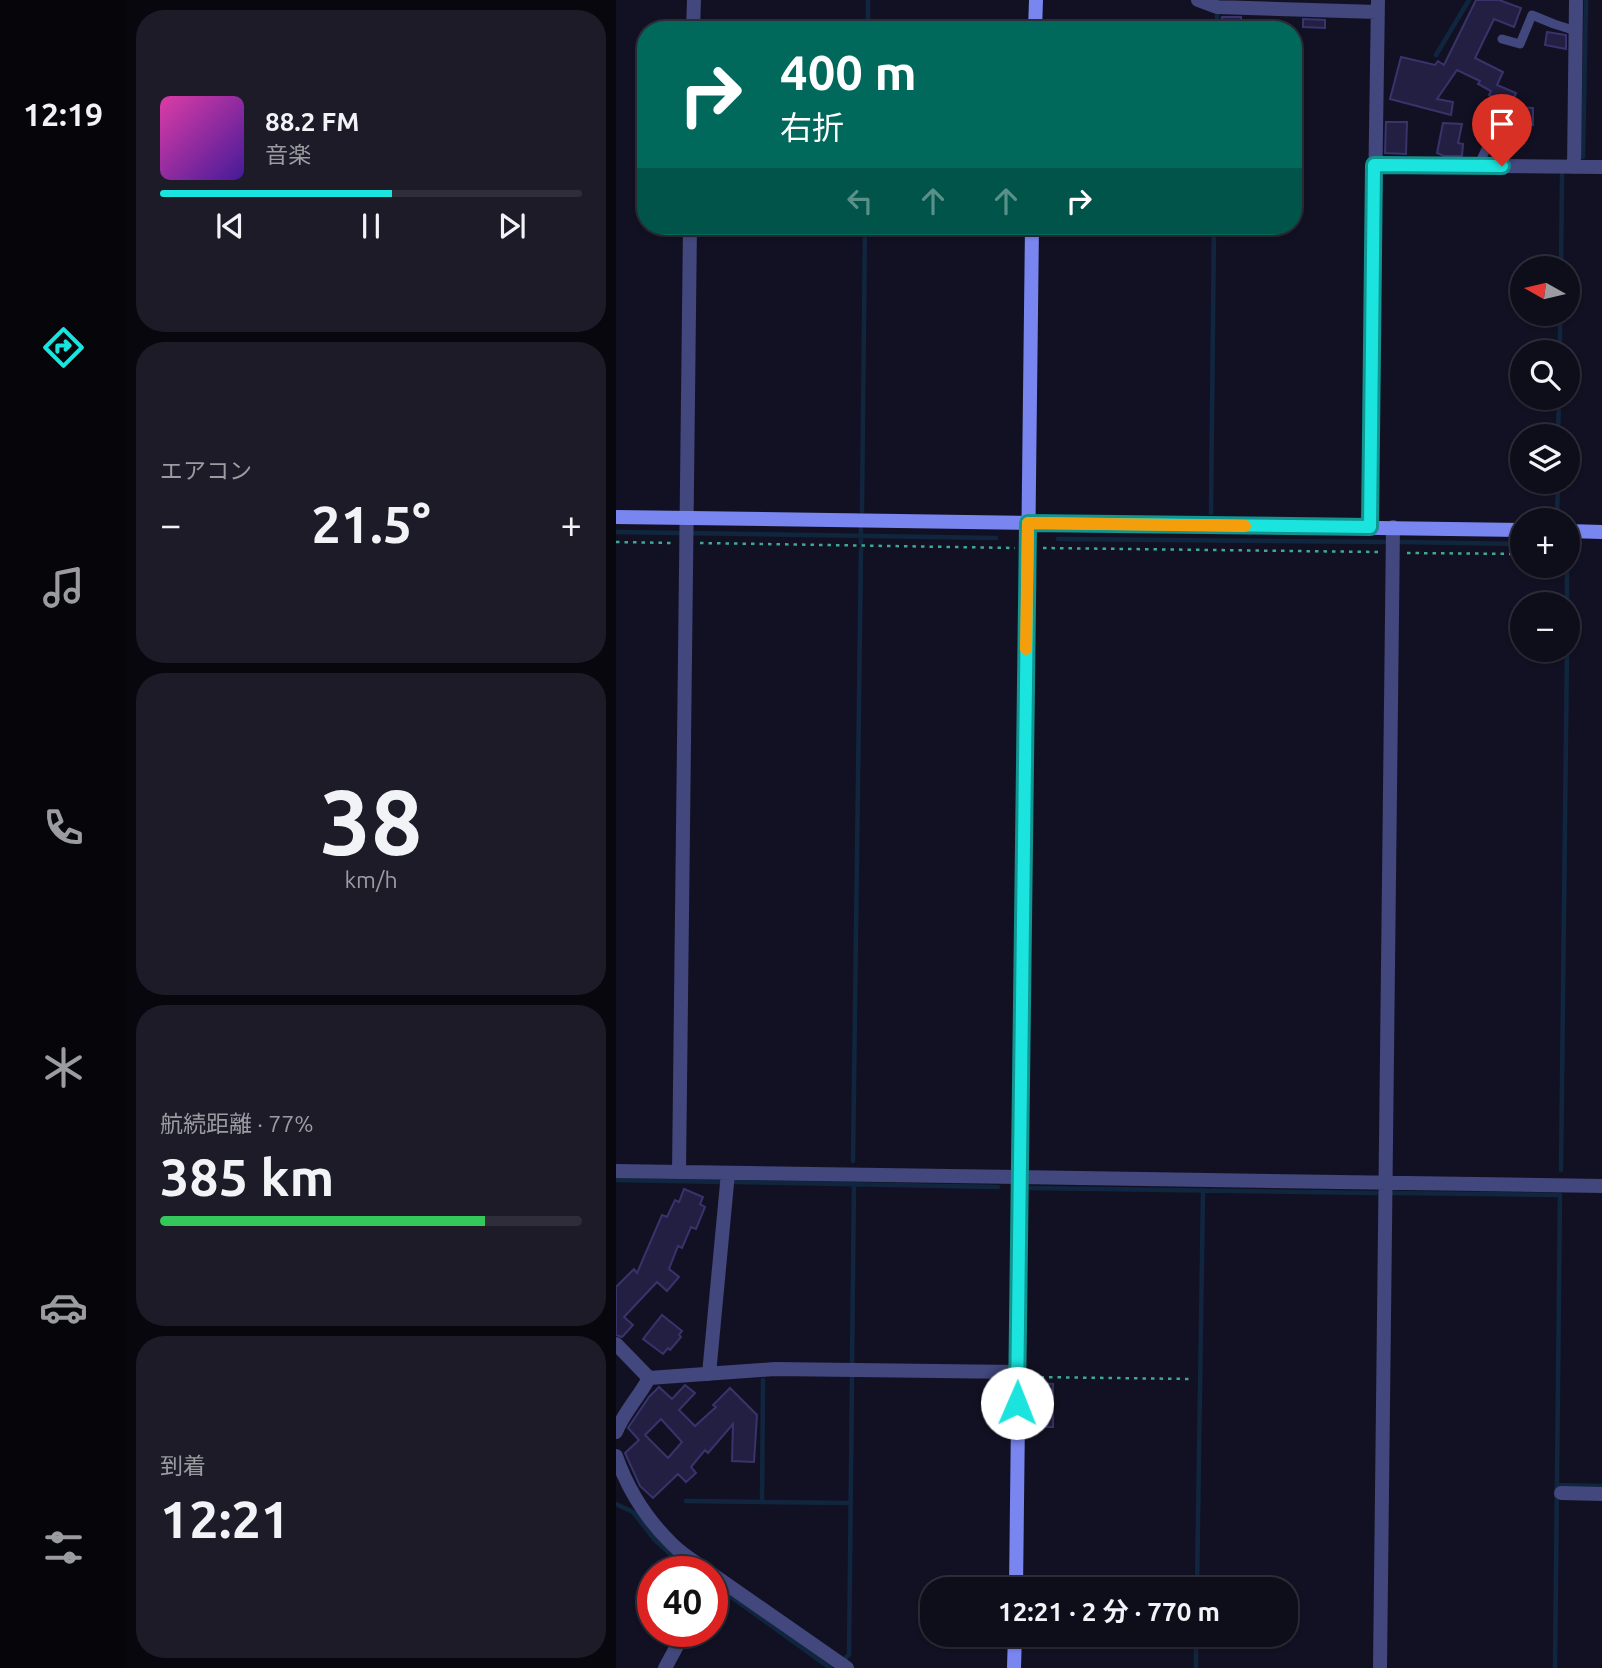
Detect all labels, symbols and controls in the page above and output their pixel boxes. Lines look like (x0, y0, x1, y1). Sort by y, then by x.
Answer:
text: 400 m (780, 44, 917, 99)
icon: right (665, 49, 756, 140)
pin (1472, 94, 1532, 166)
text: 12:19 (23, 96, 103, 132)
icon: arrive (1483, 105, 1521, 143)
text: 88.2 FM (265, 107, 359, 136)
text: 右折 (780, 109, 844, 145)
text: 音楽 (265, 142, 311, 167)
icon: left (841, 182, 879, 220)
icon: ahead (914, 182, 952, 220)
icon: ahead (987, 182, 1025, 220)
icon: right (1060, 182, 1098, 220)
icon: previous (211, 207, 249, 245)
icon: pause (352, 207, 390, 245)
icon: next (493, 207, 531, 245)
north arrow (1510, 256, 1580, 326)
map controls (1510, 256, 1580, 662)
icon: directions (39, 323, 88, 372)
button: search (1510, 340, 1580, 410)
button: layers (1510, 424, 1580, 494)
text: エアコン (160, 458, 252, 483)
text: 21.5° (311, 495, 431, 553)
text: − (160, 503, 181, 545)
text: + (561, 503, 582, 545)
button: + (1510, 508, 1580, 578)
icon: music (39, 563, 88, 612)
button: − (1510, 592, 1580, 662)
text: 38 (320, 770, 422, 872)
icon: phone (39, 803, 88, 852)
text: km/h (344, 867, 398, 892)
icon: climate (39, 1043, 88, 1092)
text: 航続距離 · 77% (160, 1111, 313, 1136)
text: 385 km (160, 1148, 334, 1206)
icon: car (39, 1283, 88, 1332)
position arrow (980, 1366, 1054, 1440)
text: 到着 (160, 1453, 206, 1478)
text: 12:21 (160, 1490, 290, 1548)
icon: filters (39, 1523, 88, 1572)
speed limit sign: 40 (637, 1556, 728, 1647)
text: 12:21 · 2 分 · 770 m (998, 1597, 1220, 1626)

